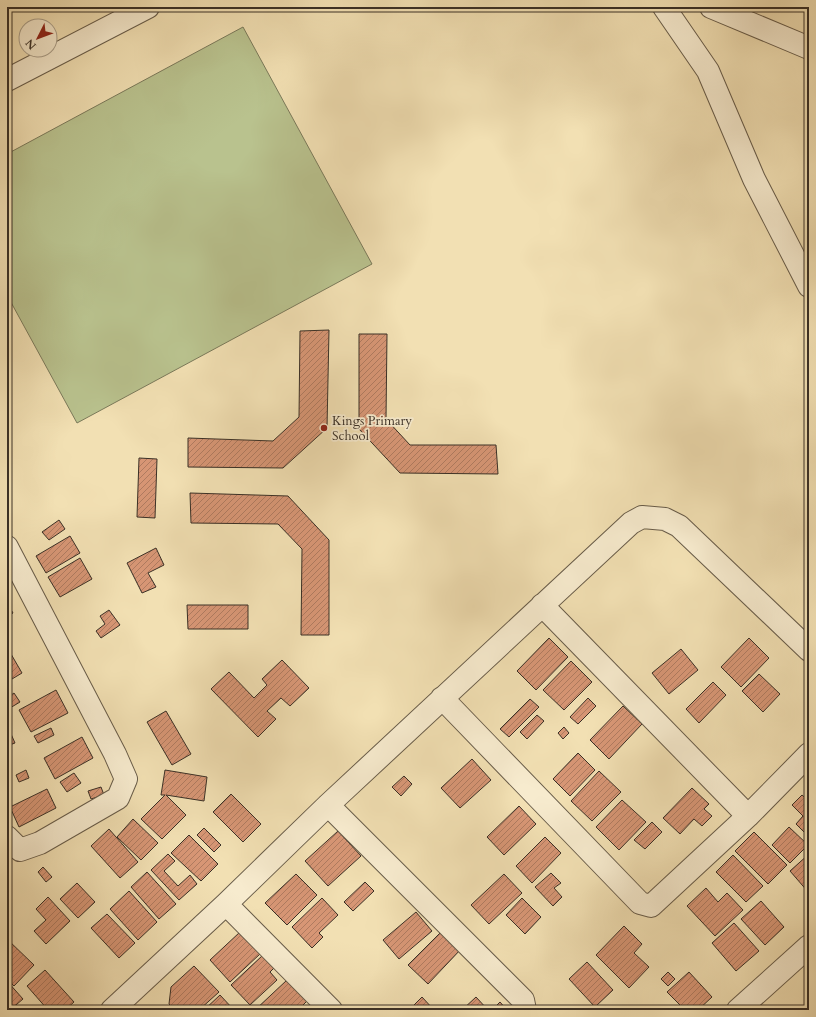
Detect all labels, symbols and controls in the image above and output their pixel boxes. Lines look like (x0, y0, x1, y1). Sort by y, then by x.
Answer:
north arrow (18, 18, 58, 58)
text: N (22, 35, 40, 53)
place label: Kings Primary School (332, 412, 412, 445)
marker: Kings Primary School (319, 423, 329, 433)

